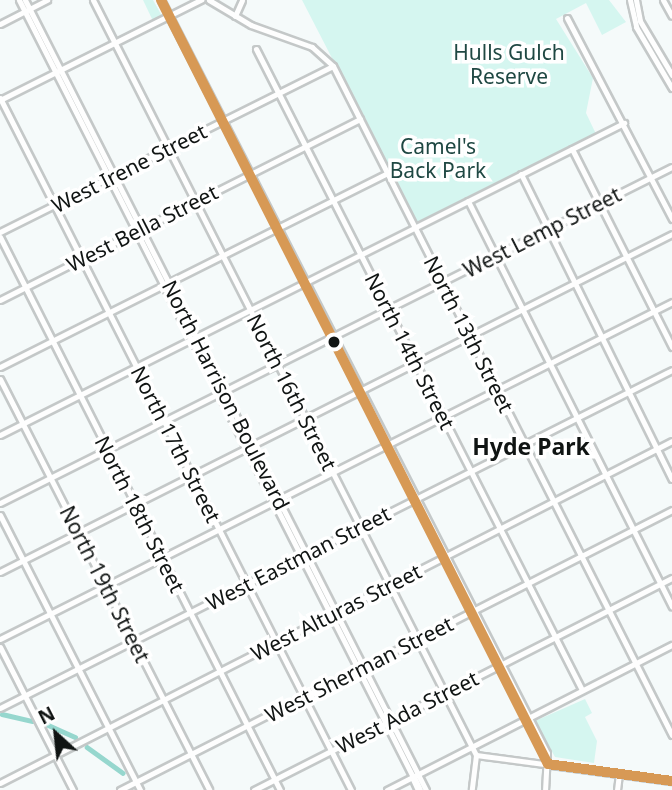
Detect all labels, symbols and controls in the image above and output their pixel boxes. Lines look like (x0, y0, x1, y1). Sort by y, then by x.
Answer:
park label: Hulls Gulch Reserve (453, 39, 565, 89)
street label: West Irene Street (47, 118, 211, 218)
park label: Camel's Back Park (390, 133, 486, 183)
street label: West Bella Street (62, 179, 222, 277)
street label: West Lemp Street (459, 181, 625, 283)
street label: North 13th Street (419, 252, 519, 416)
street label: North 14th Street (360, 269, 460, 433)
street label: North Harrison Boulevard (157, 276, 295, 514)
street label: North 16th Street (242, 310, 342, 474)
unlabelled marker (327, 335, 341, 349)
street label: North 17th Street (126, 362, 226, 526)
street label: North 18th Street (90, 432, 190, 596)
district label: Hyde Park (472, 432, 590, 460)
street label: West Eastman Street (202, 501, 394, 615)
street label: North 19th Street (55, 502, 155, 666)
street label: West Alturas Street (247, 558, 425, 666)
street label: West Sherman Street (261, 611, 457, 727)
street label: West Ada Street (332, 665, 482, 759)
north arrow (21, 699, 91, 769)
text: N (34, 700, 59, 730)

